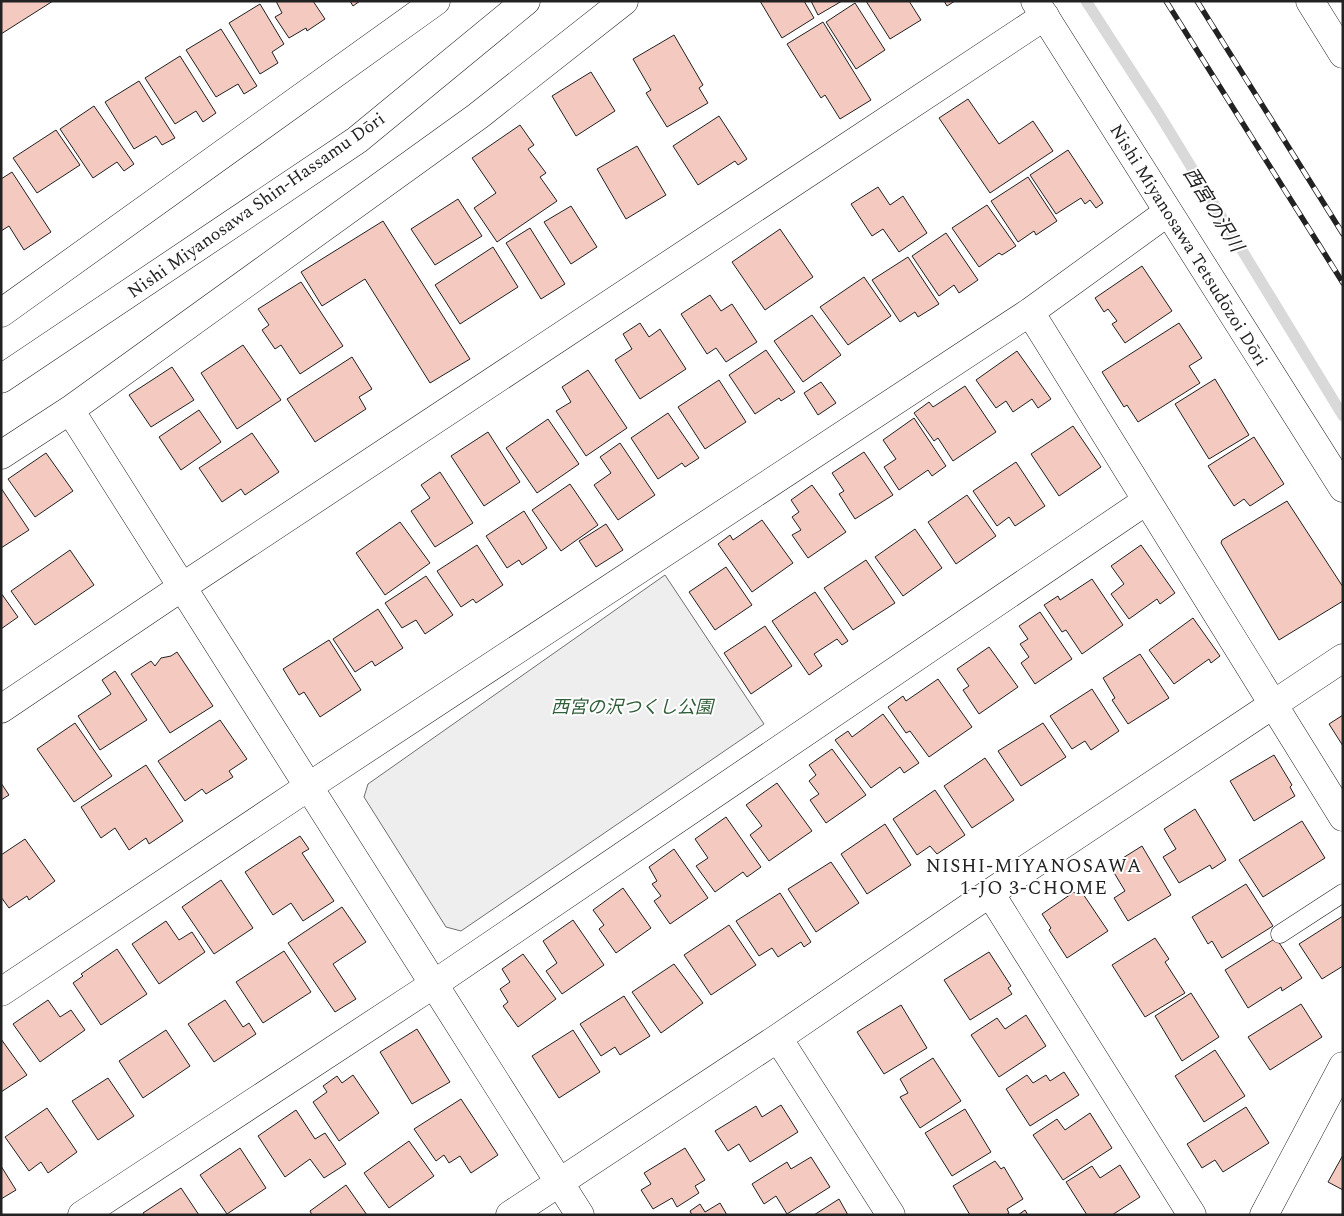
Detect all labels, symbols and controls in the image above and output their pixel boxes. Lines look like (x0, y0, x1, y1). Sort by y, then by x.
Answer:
street label: Nishi Miyanosawa Shin-Hassamu Dōri (122, 106, 391, 305)
street label: Nishi Miyanosawa Tetsudōzoi Dōri (1103, 119, 1274, 372)
water label: 西宮の沢川 (1175, 162, 1251, 259)
park label: 西宮の沢つくし公園 (551, 694, 716, 721)
district label: NISHI-MIYANOSAWA 1-JO 3-CHOME (926, 852, 1142, 903)

